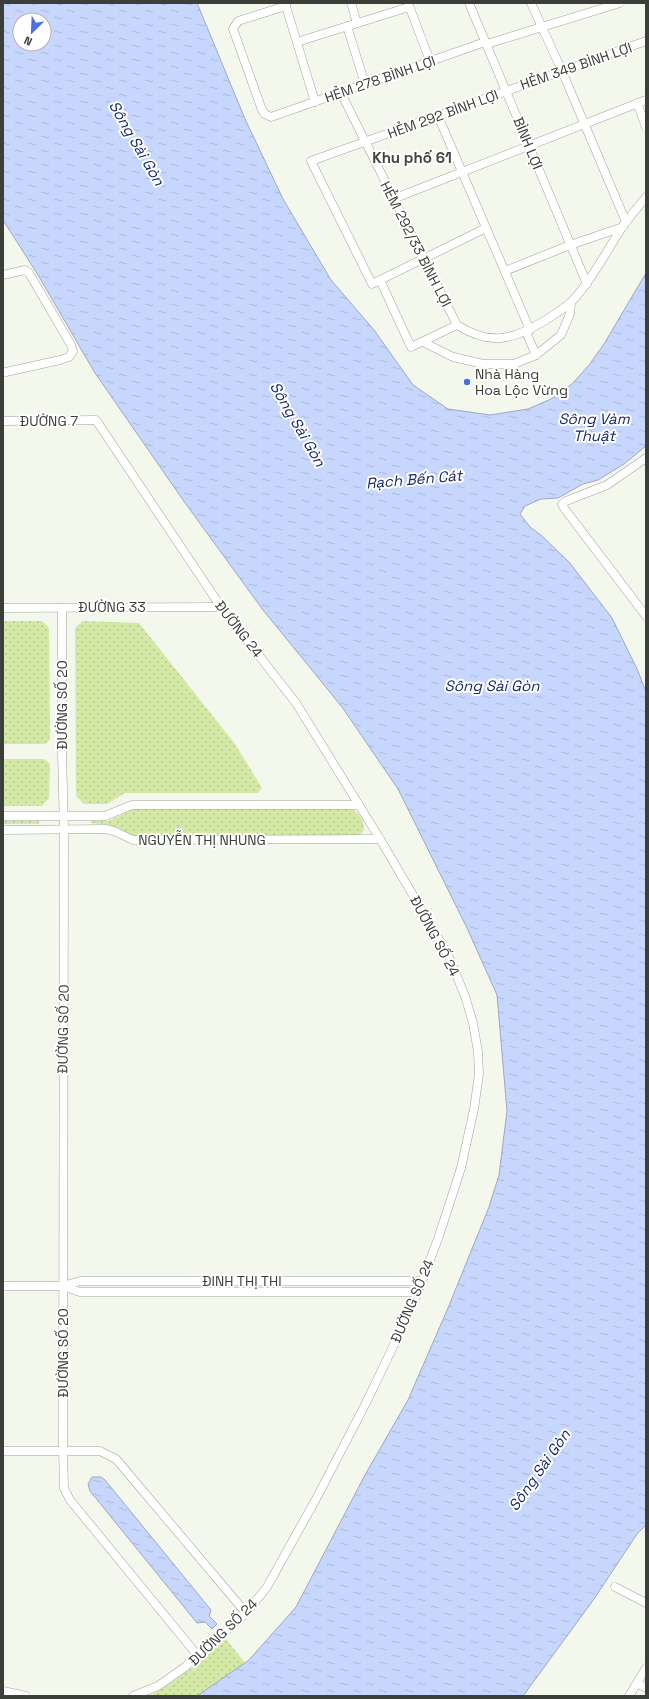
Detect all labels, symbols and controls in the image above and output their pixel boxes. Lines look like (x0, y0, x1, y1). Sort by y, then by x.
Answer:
north arrow (12, 12, 52, 52)
text: N (22, 33, 34, 49)
street label: HẺM 349 BÌNH LỢI (518, 38, 634, 94)
street label: HẺM 278 BÌNH LỢI (322, 52, 438, 106)
street label: HẺM 292 BÌNH LỢI (385, 86, 501, 142)
water label: Sông Sài Gòn (105, 97, 169, 190)
street label: BÌNH LỢI (509, 114, 547, 172)
district label: Khu phố 61 (372, 148, 452, 167)
street label: HẺM 292/33 BÌNH LỢI (376, 178, 456, 310)
place label: Nhà Hàng Hoa Lộc Vừng (475, 365, 568, 399)
marker: Nhà Hàng Hoa Lộc Vừng (462, 377, 472, 387)
water label: Sông Sài Gòn (266, 378, 330, 471)
water label: Sông Vàm Thuật (558, 409, 631, 445)
street label: ĐƯỜNG 7 (20, 412, 78, 430)
water label: Rạch Bến Cát (365, 465, 465, 493)
street label: ĐƯỜNG 24 (211, 597, 267, 661)
street label: ĐƯỜNG 33 (78, 598, 146, 616)
street label: ĐƯỜNG SỐ 20 (53, 660, 71, 750)
water label: Sông Sài Gòn (445, 676, 540, 695)
street label: NGUYỄN THỊ NHUNG (138, 830, 266, 849)
street label: ĐƯỜNG SỐ 24 (406, 893, 464, 980)
street label: ĐƯỜNG SỐ 20 (53, 984, 73, 1074)
street label: ĐƯỜNG SỐ 24 (386, 1256, 438, 1345)
street label: ĐINH THỊ THI (202, 1272, 282, 1290)
street label: ĐƯỜNG SỐ 20 (54, 1308, 72, 1398)
water label: Sông Sài Gòn (504, 1425, 574, 1514)
street label: ĐƯỜNG SỐ 24 (185, 1595, 261, 1669)

